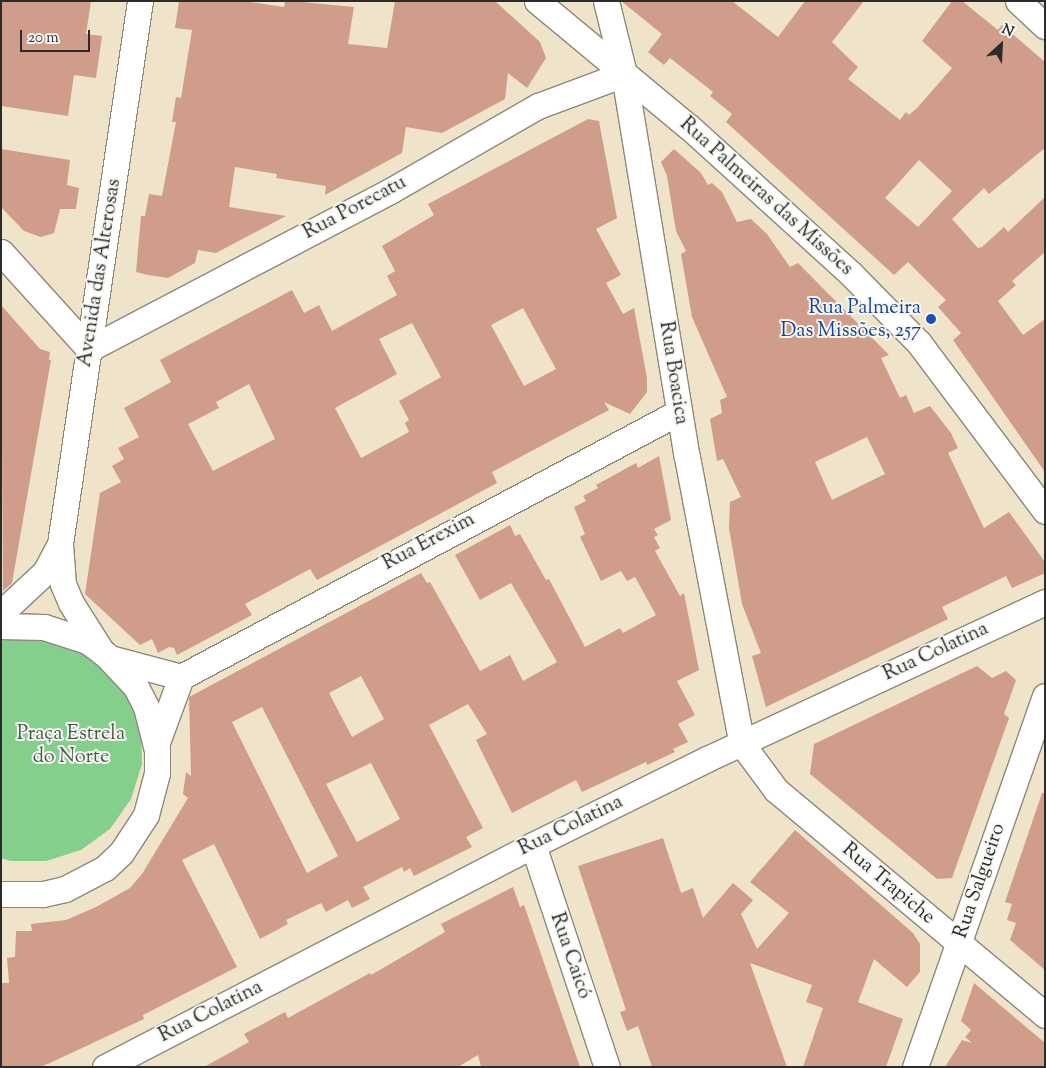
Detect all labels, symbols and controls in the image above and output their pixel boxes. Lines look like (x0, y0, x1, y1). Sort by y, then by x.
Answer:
scale bar (22, 20, 92, 52)
north arrow (976, 20, 1026, 70)
text: N (998, 20, 1017, 43)
text: 20 m (28, 28, 59, 49)
street label: Rua Palmeiras das Missões (674, 113, 858, 281)
street label: Rua Porecatu (299, 171, 411, 245)
street label: Avenida das Alterosas (73, 177, 127, 369)
place label: Rua Palmeira Das Missões, 257 (780, 296, 921, 343)
marker: Rua Palmeira Das Missões, 257 (925, 313, 937, 325)
street label: Rua Boacica (653, 320, 693, 426)
street label: Rua Erexim (379, 508, 479, 576)
street label: Rua Colatina (880, 617, 992, 687)
park label: Praça Estrela do Norte (17, 723, 125, 770)
street label: Rua Colatina (515, 790, 627, 862)
street label: Rua Salgueiro (949, 820, 1011, 942)
street label: Rua Trapiche (837, 838, 939, 930)
street label: Rua Caicó (544, 910, 596, 1002)
street label: Rua Colatina (155, 976, 267, 1048)

